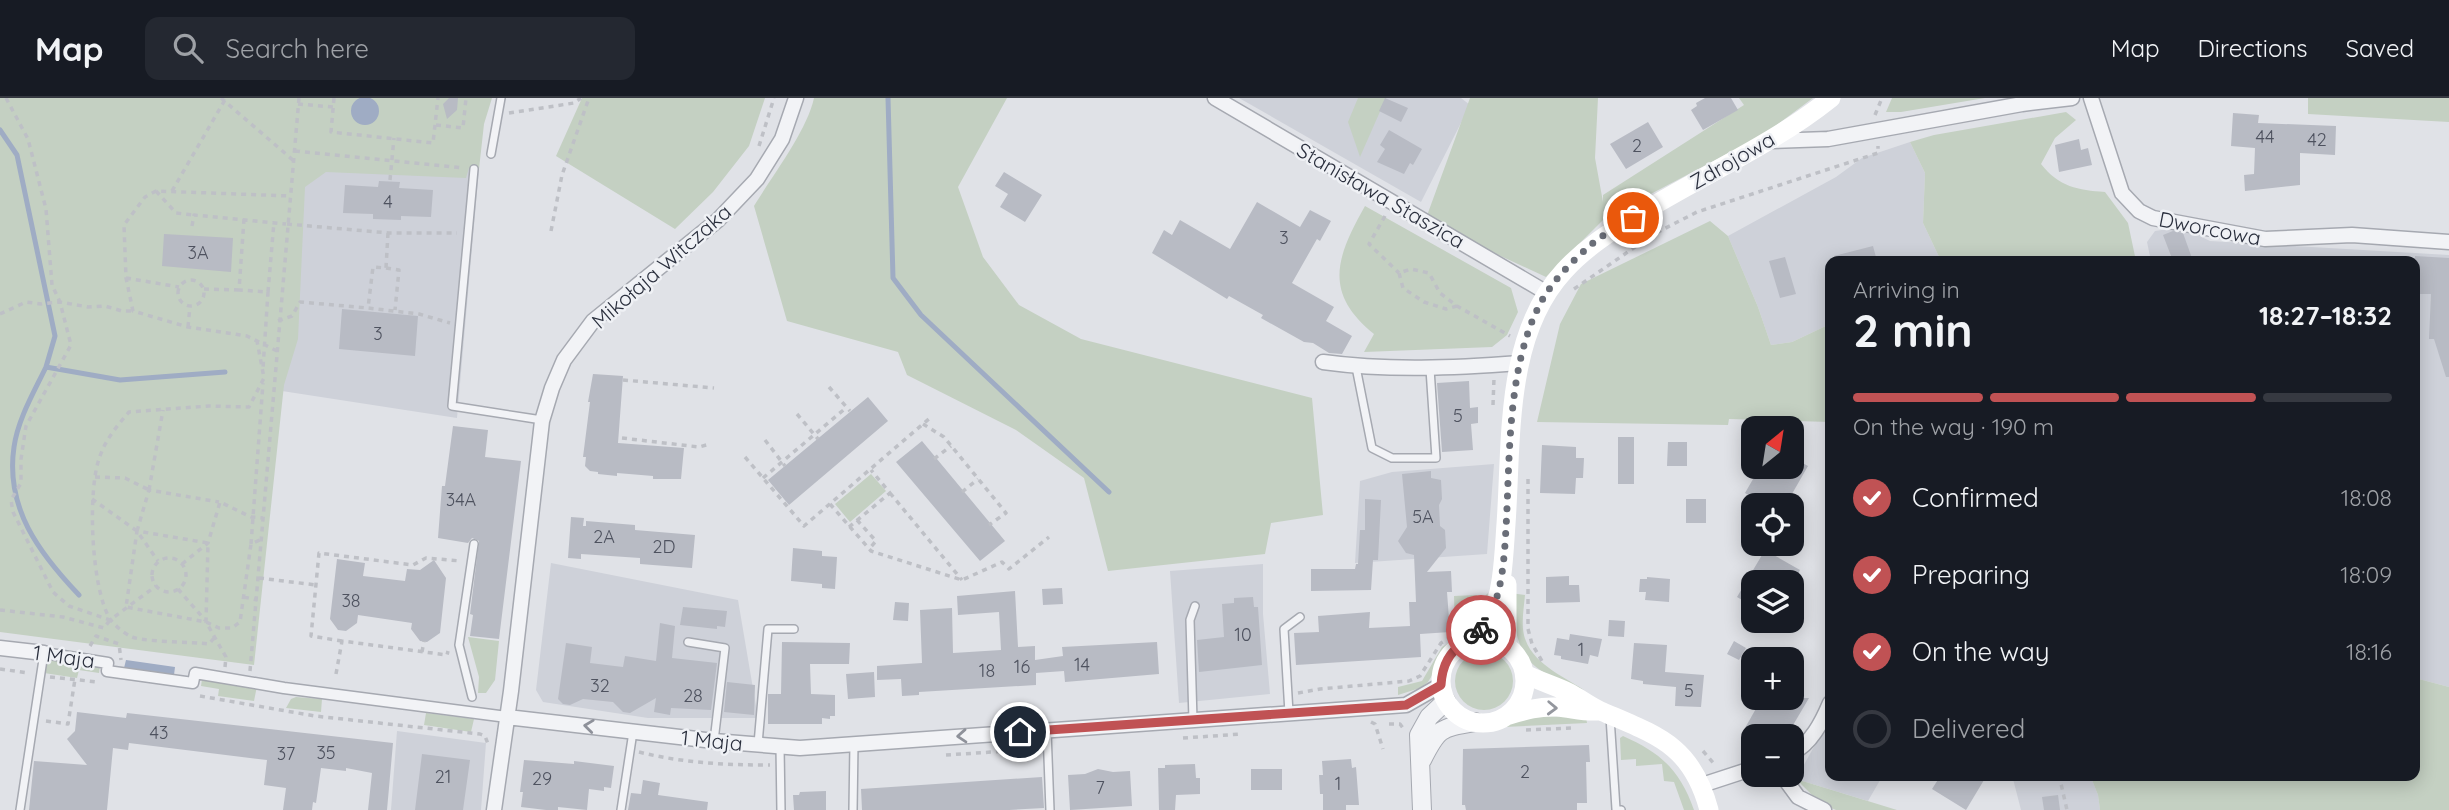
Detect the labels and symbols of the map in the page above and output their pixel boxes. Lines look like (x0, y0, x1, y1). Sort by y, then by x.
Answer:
street label: Zdrojowa (1685, 125, 1779, 195)
house number: 44 (2256, 125, 2274, 148)
house number: 42 (2307, 128, 2327, 151)
house number: 2 (1632, 134, 1642, 157)
street label: Stanisława Staszica (1292, 136, 1470, 254)
pin (1603, 188, 1663, 248)
house number: 4 (383, 190, 393, 213)
street label: Mikołaja Witczaka (586, 198, 736, 334)
street label: Dworcowa (2157, 205, 2263, 251)
house number: 3 (1279, 226, 1289, 249)
house number: 3A (187, 241, 209, 264)
house number: 3 (373, 322, 383, 345)
house number: 5 (1453, 404, 1463, 427)
north arrow (1741, 416, 1804, 480)
house number: 34A (446, 488, 477, 511)
house number: 5A (1412, 505, 1434, 528)
house number: 2A (593, 525, 615, 548)
house number: 2D (653, 535, 676, 558)
house number: 38 (341, 589, 361, 612)
courier (1446, 595, 1516, 665)
house number: 10 (1234, 623, 1252, 646)
house number: 1 (1578, 638, 1584, 661)
street label: 1 Maja (31, 639, 97, 673)
house number: 14 (1074, 653, 1090, 676)
house number: 16 (1014, 655, 1030, 678)
house number: 18 (979, 659, 995, 682)
house number: 32 (590, 674, 610, 697)
house number: 5 (1684, 679, 1694, 702)
house number: 28 (683, 684, 703, 707)
one-way arrow (1547, 701, 1558, 716)
pin (990, 702, 1050, 762)
one-way arrow (584, 719, 595, 734)
house number: 43 (150, 721, 168, 744)
street label: 1 Maja (680, 724, 744, 756)
one-way arrow (957, 728, 968, 743)
house number: 35 (316, 741, 336, 764)
house number: 37 (277, 742, 295, 765)
house number: 2 (1520, 760, 1530, 783)
house number: 21 (435, 765, 451, 788)
house number: 29 (532, 767, 552, 790)
house number: 1 (1335, 772, 1341, 795)
house number: 7 (1095, 776, 1105, 799)

